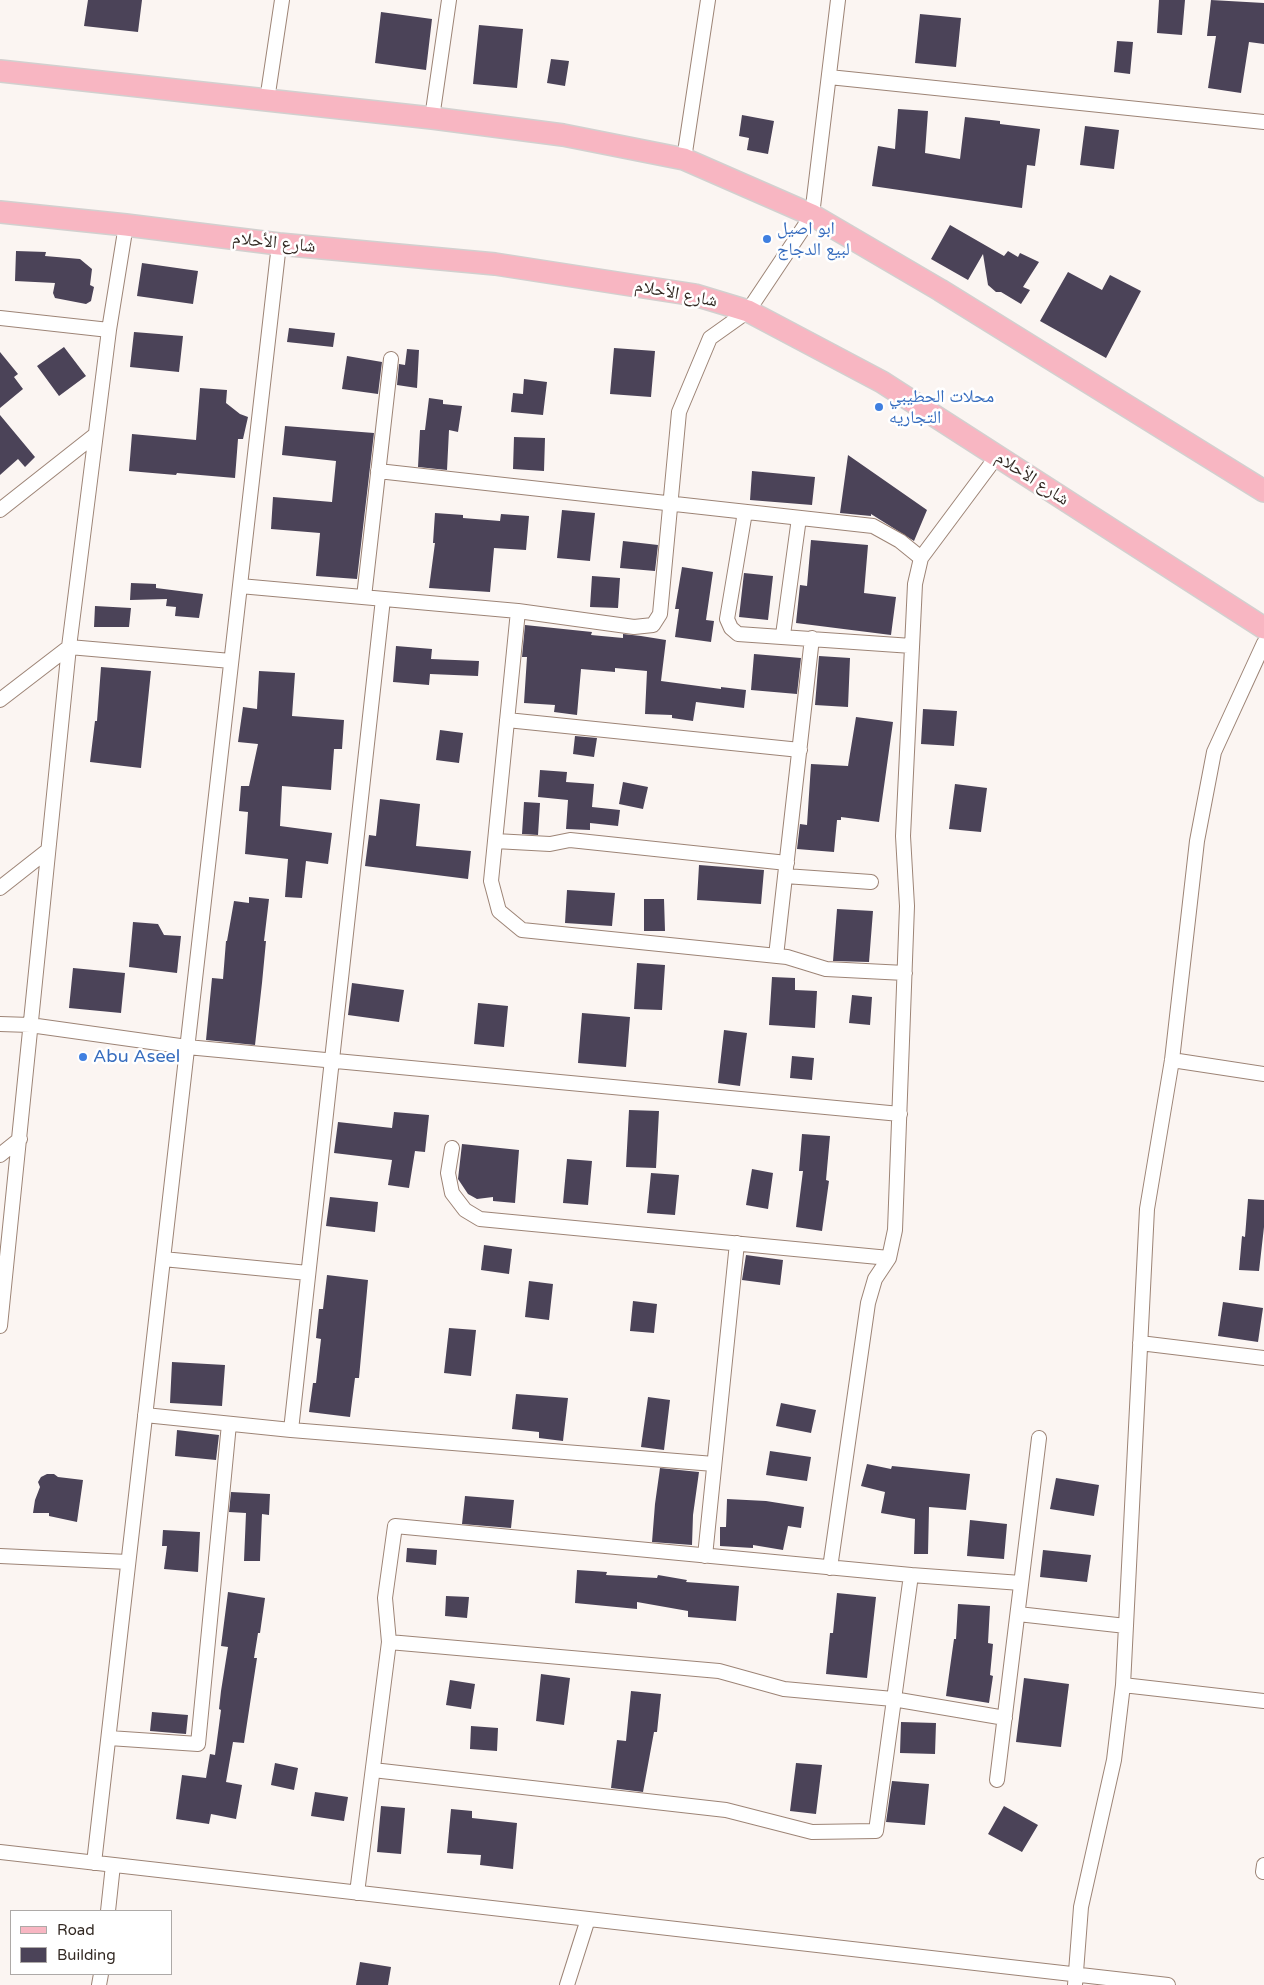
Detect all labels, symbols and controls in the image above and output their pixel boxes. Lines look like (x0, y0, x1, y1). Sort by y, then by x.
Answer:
place label: ابو اصيل لبيع الدجاج (777, 218, 850, 260)
street label: شارع الأحلام (231, 228, 317, 258)
marker: ابو اصيل لبيع الدجاج (761, 233, 773, 245)
street label: شارع الأحلام (633, 275, 719, 313)
place label: محلات الحطيبي التجاريه (889, 386, 994, 428)
marker: محلات الحطيبي التجاريه (873, 401, 885, 413)
street label: شارع الأحلام (991, 447, 1073, 511)
place label: Abu Aseel (93, 1046, 180, 1068)
marker: Abu Aseel (77, 1051, 89, 1063)
legend (10, 1910, 172, 1975)
text: Road (57, 1921, 95, 1939)
text: Building (57, 1946, 116, 1964)

